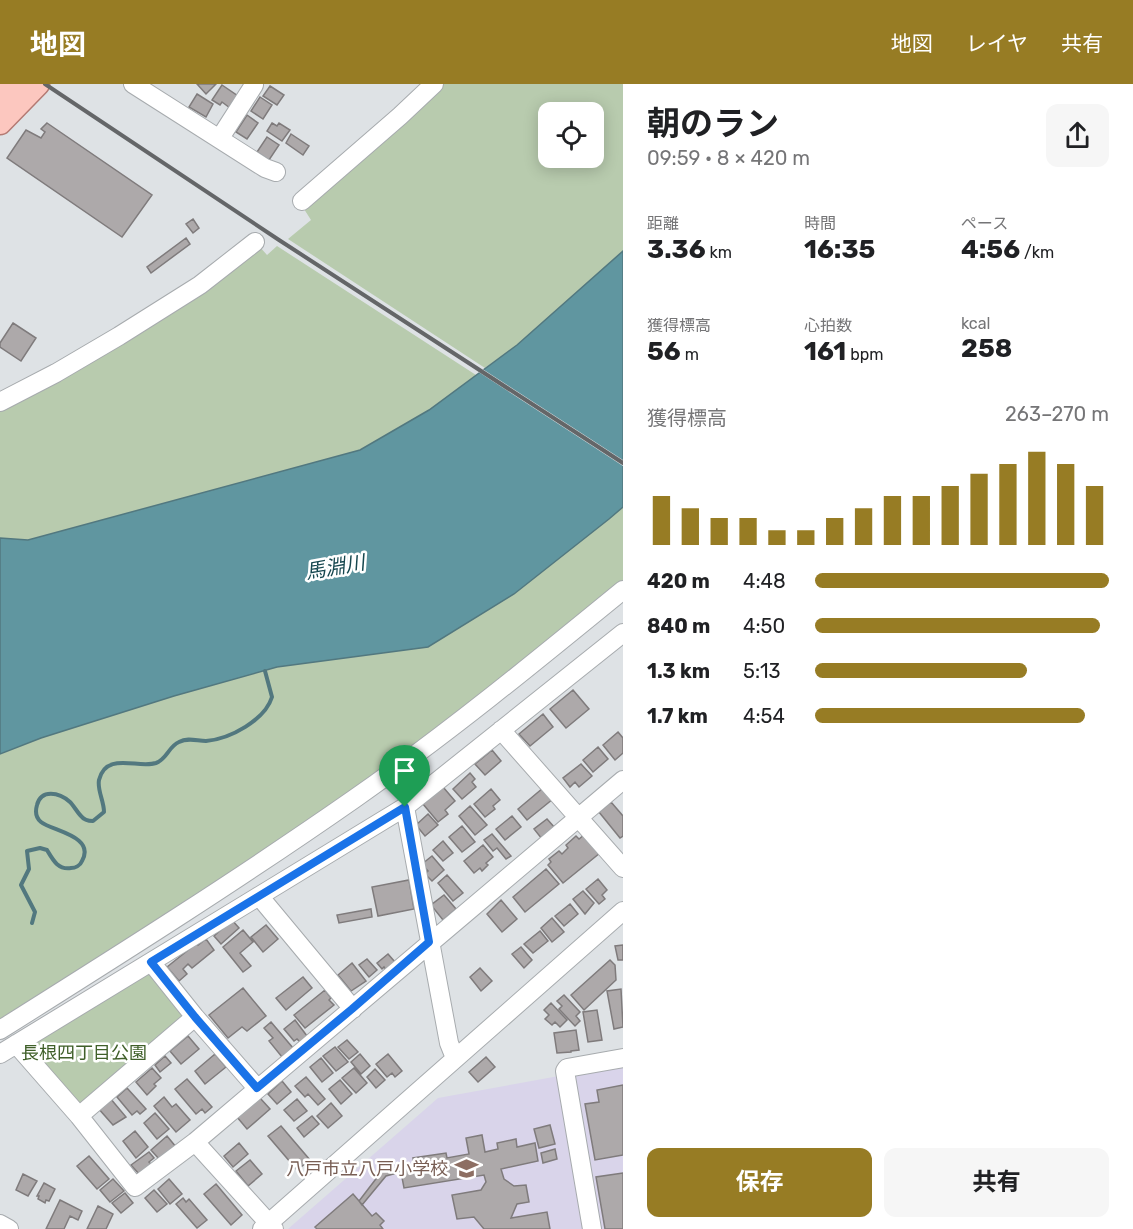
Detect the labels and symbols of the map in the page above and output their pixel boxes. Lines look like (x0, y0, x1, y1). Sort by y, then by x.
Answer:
water label: 馬淵川 (303, 550, 369, 584)
pin (379, 745, 430, 807)
park label: 長根四丁目公園 (21, 1042, 147, 1064)
school or university icon: 八戸市立八戸小学校 (453, 1156, 479, 1182)
place label: 八戸市立八戸小学校 (286, 1158, 448, 1180)

